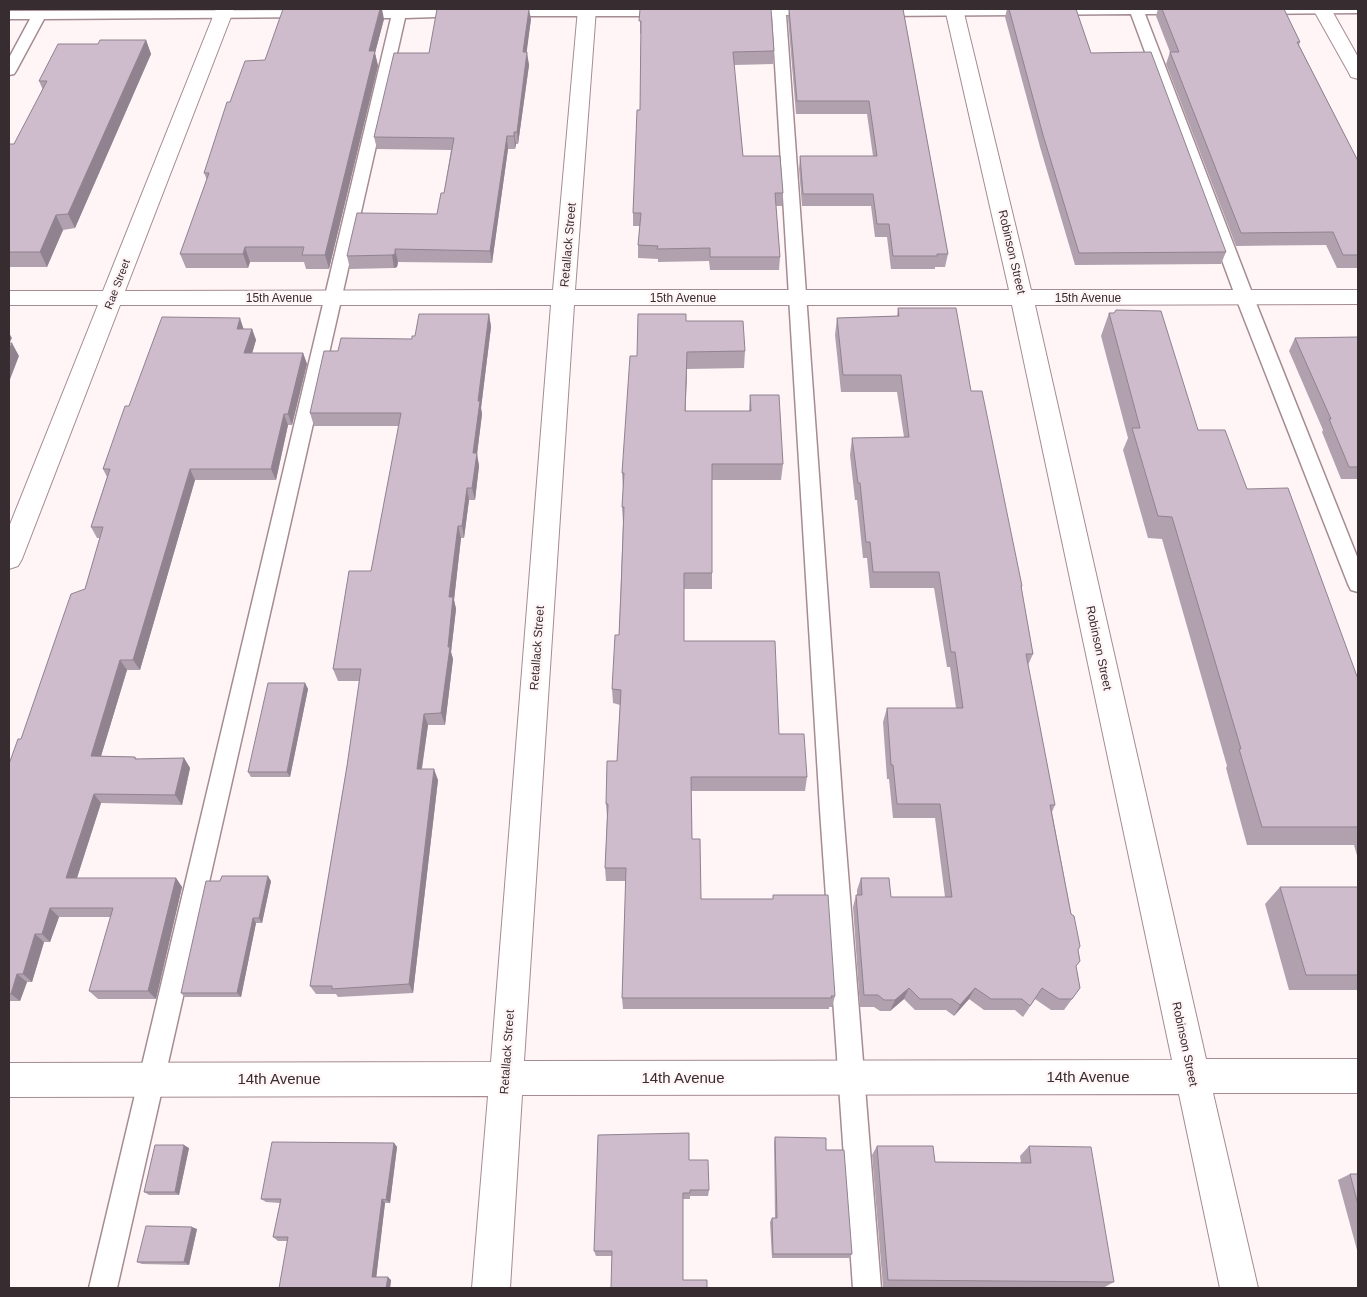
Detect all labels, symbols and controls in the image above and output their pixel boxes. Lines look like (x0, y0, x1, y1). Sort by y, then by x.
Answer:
street label: Retallack Street (557, 202, 579, 288)
street label: Robinson Street (995, 208, 1029, 296)
street label: Rae Street (102, 257, 132, 311)
street label: 15th Avenue (246, 291, 313, 305)
street label: 15th Avenue (650, 291, 717, 305)
street label: 15th Avenue (1055, 291, 1122, 305)
street label: Robinson Street (1083, 604, 1115, 692)
street label: Retallack Street (527, 605, 547, 691)
street label: Robinson Street (1169, 1000, 1201, 1088)
street label: Retallack Street (497, 1009, 517, 1095)
street label: 14th Avenue (1046, 1068, 1130, 1085)
street label: 14th Avenue (641, 1069, 725, 1086)
street label: 14th Avenue (237, 1070, 321, 1087)

